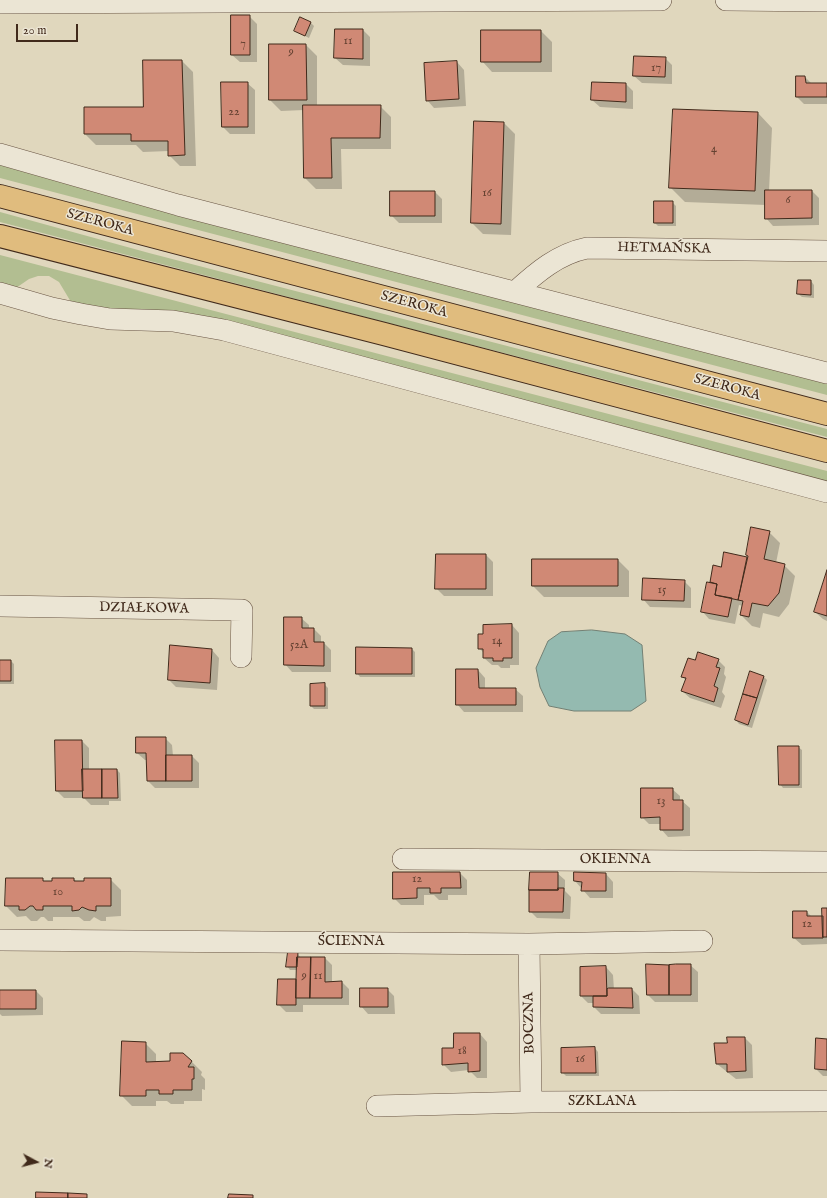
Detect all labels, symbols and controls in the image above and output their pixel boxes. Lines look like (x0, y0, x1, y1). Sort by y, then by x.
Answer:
scale bar (18, 16, 80, 42)
text: 20 m (23, 23, 46, 38)
house number: 11 (344, 35, 352, 49)
house number: 7 (240, 38, 246, 52)
house number: 9 (288, 46, 294, 60)
house number: 17 (651, 62, 661, 76)
house number: 22 (228, 106, 240, 120)
house number: 4 (711, 143, 717, 157)
house number: 16 (482, 187, 492, 201)
house number: 6 (785, 194, 791, 208)
street label: SZEROKA (65, 206, 135, 240)
street label: HETMAŃSKA (617, 240, 711, 258)
street label: SZEROKA (379, 288, 449, 322)
street label: SZEROKA (692, 371, 762, 405)
house number: 15 (658, 584, 666, 598)
street label: DZIAŁKOWA (99, 600, 189, 618)
house number: 14 (492, 635, 502, 649)
house number: 52A (290, 639, 308, 653)
house number: 13 (657, 795, 665, 809)
street label: OKIENNA (580, 852, 650, 868)
house number: 12 (412, 873, 422, 887)
house number: 10 (53, 886, 63, 900)
house number: 12 (802, 918, 812, 932)
street label: ŚCIENNA (318, 934, 384, 950)
house number: 9 (301, 970, 307, 984)
house number: 11 (314, 970, 322, 984)
street label: BOCZNA (521, 992, 539, 1054)
house number: 18 (457, 1045, 467, 1059)
house number: 16 (575, 1053, 585, 1067)
street label: SZKLANA (568, 1094, 636, 1110)
north arrow (16, 1142, 56, 1182)
text: N (40, 1158, 55, 1169)

